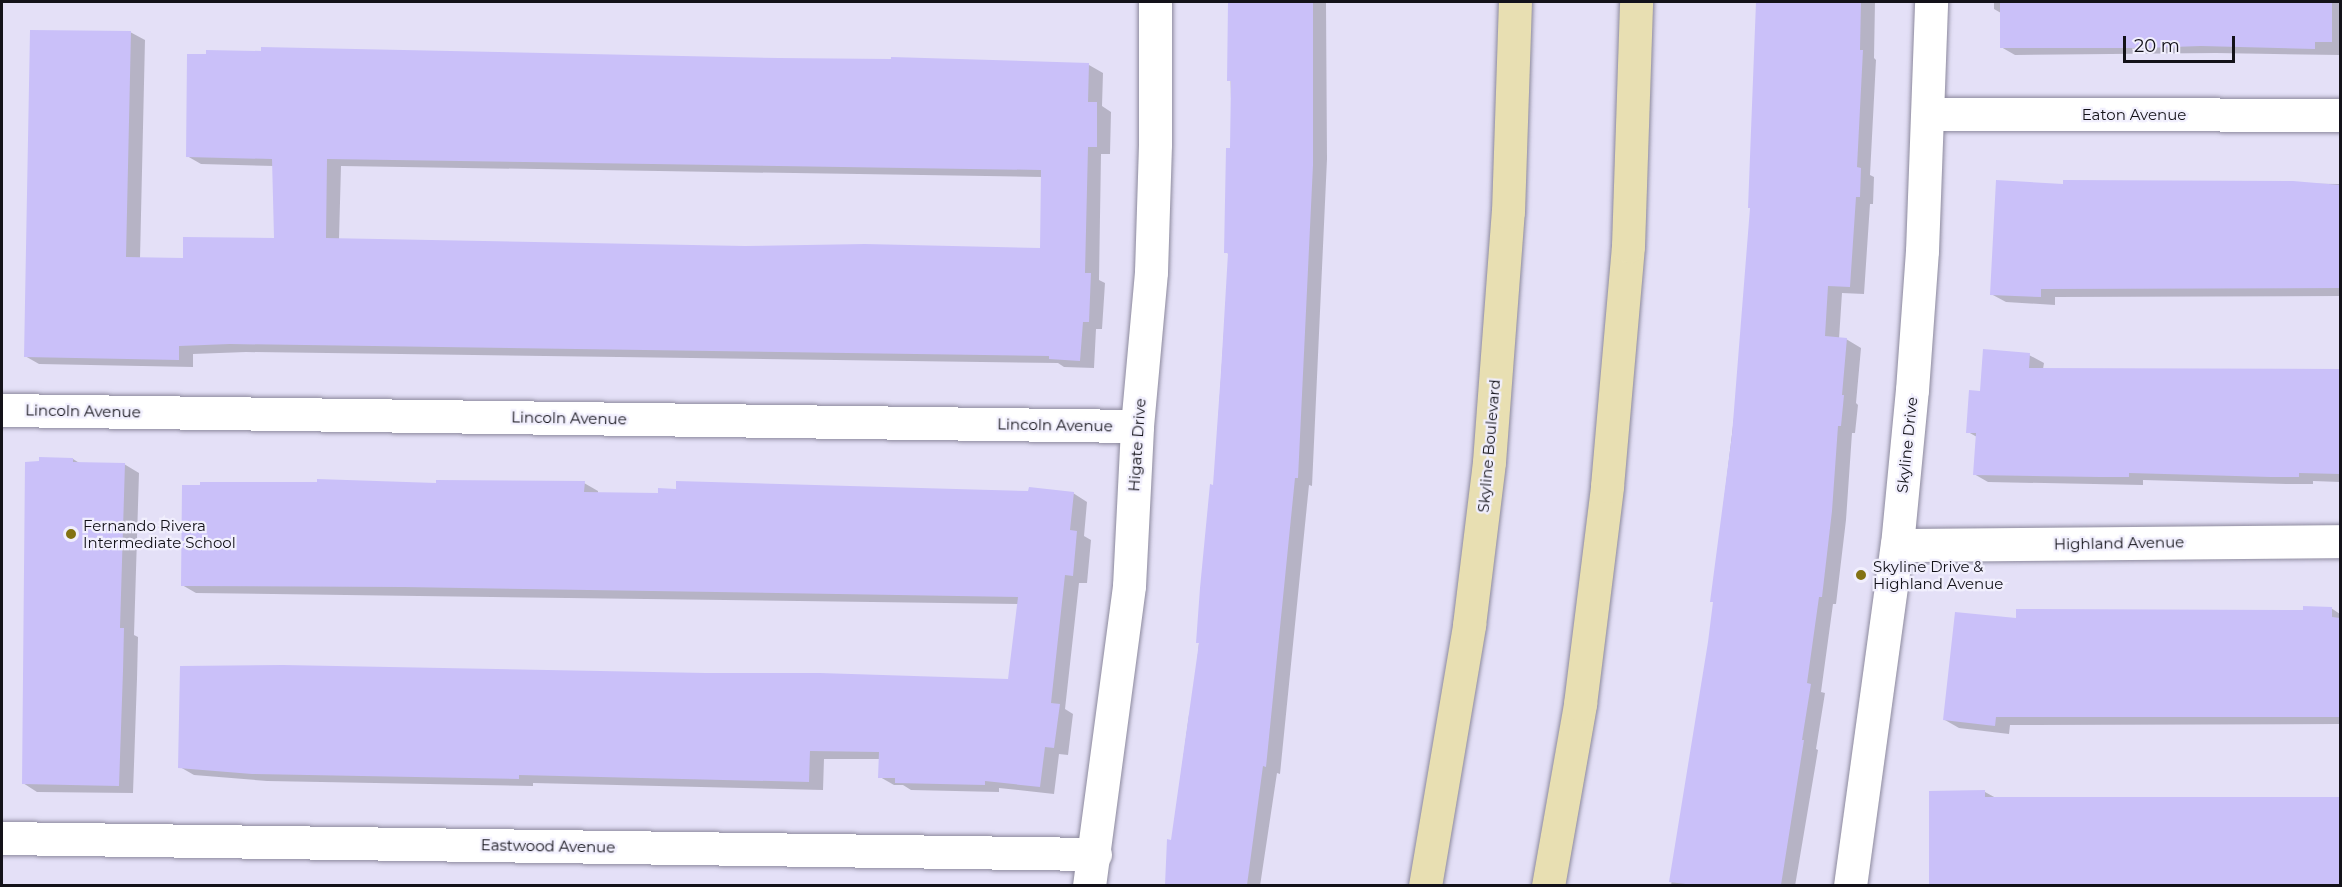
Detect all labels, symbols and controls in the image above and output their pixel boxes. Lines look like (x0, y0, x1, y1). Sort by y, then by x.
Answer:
scale bar (2126, 24, 2238, 62)
text: 20 m (2134, 35, 2180, 57)
street label: Eaton Avenue (2082, 106, 2186, 124)
street label: Skyline Boulevard (1474, 379, 1504, 513)
street label: Skyline Drive (1893, 396, 1921, 494)
street label: Higate Drive (1125, 398, 1149, 492)
street label: Lincoln Avenue (25, 401, 141, 421)
street label: Lincoln Avenue (511, 408, 627, 428)
street label: Lincoln Avenue (997, 415, 1113, 435)
place label: Fernando Rivera Intermediate School (83, 516, 236, 551)
marker: Fernando Rivera Intermediate School (64, 527, 78, 541)
street label: Highland Avenue (2054, 533, 2184, 553)
place label: Skyline Drive & Highland Avenue (1873, 557, 2003, 592)
marker: Skyline Drive & Highland Avenue (1854, 568, 1868, 582)
street label: Eastwood Avenue (481, 836, 615, 856)

